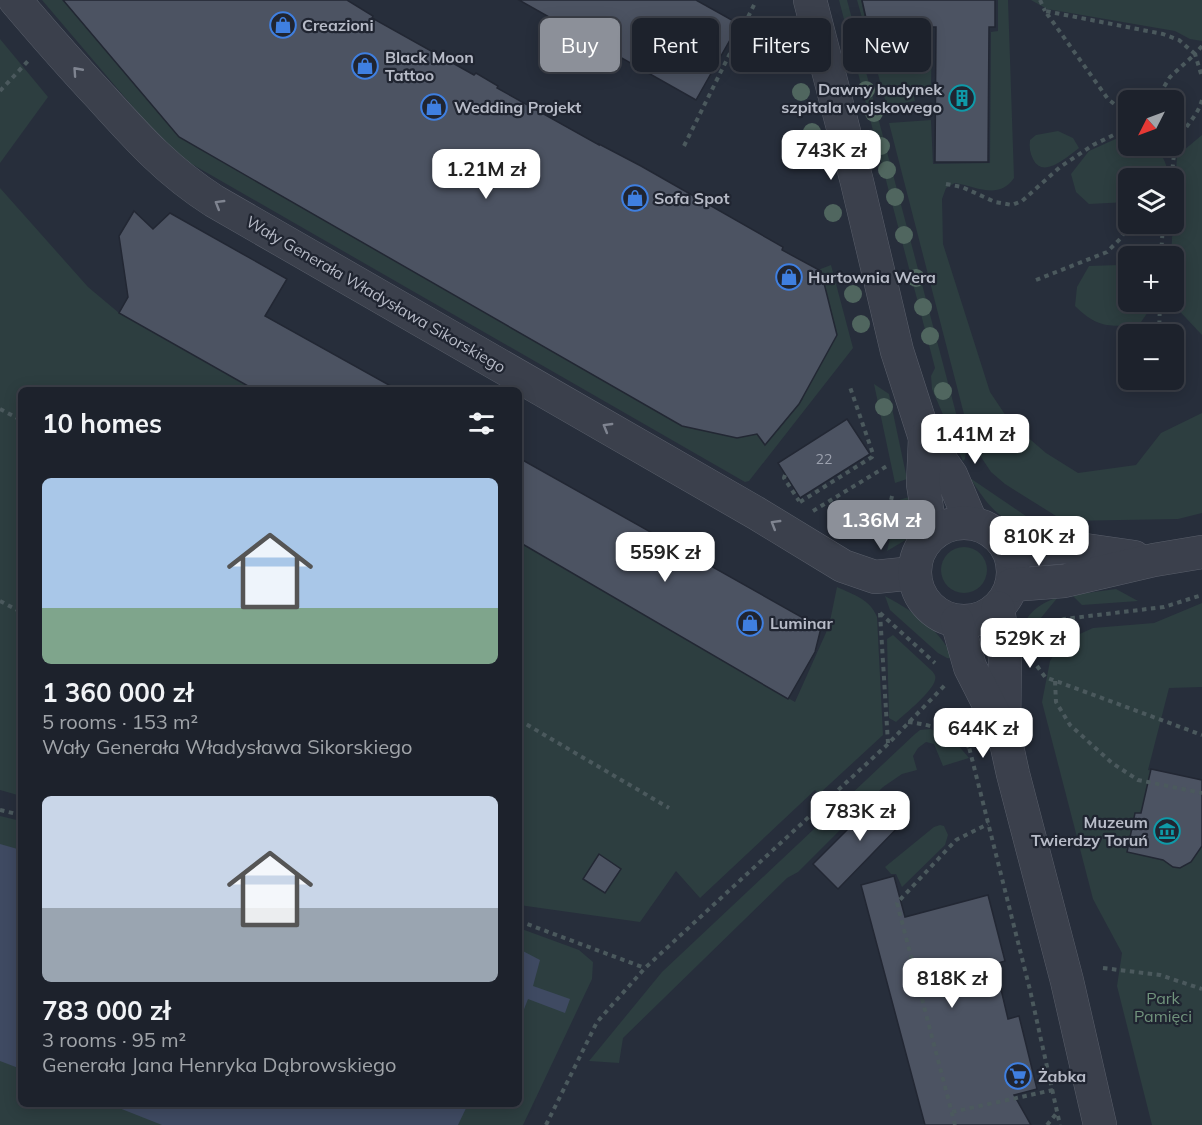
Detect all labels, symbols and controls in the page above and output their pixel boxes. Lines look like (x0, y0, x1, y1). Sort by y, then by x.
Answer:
shop icon: Creazioni (268, 10, 298, 40)
place label: Creazioni (302, 15, 374, 35)
chip: Buy (540, 18, 620, 72)
chip: Rent (632, 18, 719, 72)
chip: Filters (731, 18, 831, 72)
chip: New (843, 18, 931, 72)
place label: Black Moon Tattoo (385, 47, 474, 85)
shop icon: Black Moon Tattoo (350, 51, 380, 81)
one-way arrow (73, 68, 84, 78)
place label: Dawny budynek szpitala wojskowego (781, 79, 943, 117)
building icon: Dawny budynek szpitala wojskowego (947, 83, 977, 113)
north arrow (1118, 90, 1184, 156)
map controls (1118, 90, 1184, 390)
shop icon: Wedding Projekt (419, 92, 449, 122)
place label: Wedding Projekt (454, 97, 581, 117)
pin: 743K zł (776, 130, 886, 181)
text: 743K zł (796, 137, 866, 162)
pin: 1.21M zł (424, 149, 548, 200)
text: 1.21M zł (446, 156, 526, 181)
button: layers (1118, 168, 1184, 234)
shop icon: Sofa Spot (620, 183, 650, 213)
place label: Sofa Spot (654, 188, 730, 208)
one-way arrow (215, 199, 225, 211)
street label: Wały Generała Władysława Sikorskiego (243, 211, 509, 377)
button: + (1118, 246, 1184, 312)
shop icon: Hurtownia Wera (774, 262, 804, 292)
place label: Hurtownia Wera (808, 267, 936, 287)
button: − (1118, 324, 1184, 390)
text: 10 homes (42, 407, 162, 440)
icon: filters (465, 407, 498, 440)
pin: 1.41M zł (913, 414, 1037, 465)
text: 1.41M zł (935, 421, 1015, 446)
one-way arrow (602, 422, 613, 434)
house number: 22 (816, 450, 832, 468)
pin: 1.36M zł (819, 500, 943, 551)
text: 1.36M zł (841, 507, 921, 532)
pin: 810K zł (984, 516, 1094, 567)
icon: home (216, 517, 324, 625)
one-way arrow (771, 520, 781, 532)
text: 810K zł (1004, 523, 1074, 548)
pin: 559K zł (610, 532, 720, 583)
text: 559K zł (630, 539, 700, 564)
shop icon: Luminar (735, 608, 765, 638)
place label: Luminar (770, 613, 833, 633)
pin: 529K zł (975, 618, 1085, 669)
text: 529K zł (995, 625, 1065, 650)
text: 1 360 000 zł (42, 676, 193, 709)
pin: 644K zł (928, 708, 1038, 759)
text: 5 rooms · 153 m² (42, 709, 198, 734)
text: 644K zł (948, 715, 1018, 740)
text: Wały Generała Władysława Sikorskiego (42, 734, 413, 759)
pin: 783K zł (805, 791, 915, 842)
text: 783K zł (825, 798, 895, 823)
place label: Muzeum Twierdzy Toruń (1031, 812, 1148, 850)
museum icon: Muzeum Twierdzy Toruń (1152, 816, 1182, 846)
icon: home (216, 835, 324, 943)
pin: 818K zł (897, 958, 1007, 1009)
text: 818K zł (917, 965, 987, 990)
park label: Park Pamięci (1134, 988, 1192, 1026)
text: 783 000 zł (42, 994, 170, 1027)
text: 3 rooms · 95 m² (42, 1027, 186, 1052)
text: Generała Jana Henryka Dąbrowskiego (42, 1052, 396, 1077)
supermarket icon: Żabka (1003, 1061, 1033, 1091)
place label: Żabka (1038, 1066, 1086, 1086)

